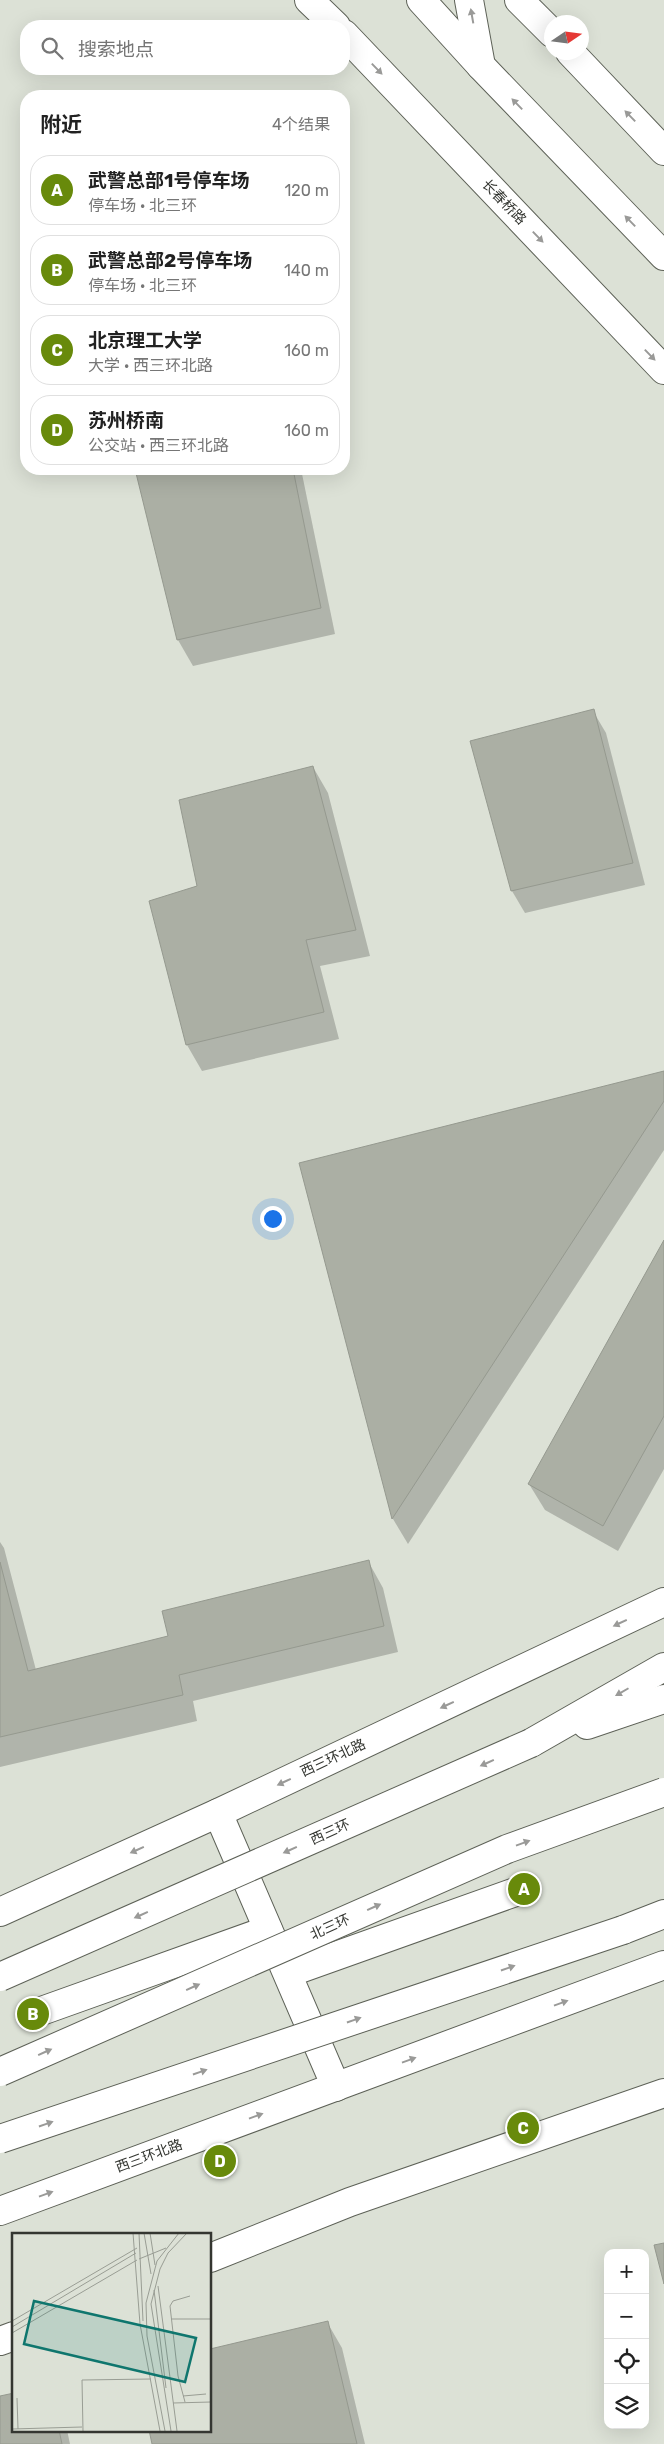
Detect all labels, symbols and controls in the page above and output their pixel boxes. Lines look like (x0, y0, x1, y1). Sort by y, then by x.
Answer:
one-way arrow (467, 7, 475, 23)
north arrow (544, 15, 589, 60)
search box (20, 20, 350, 75)
icon: search (38, 34, 66, 62)
text: 搜索地点 (78, 38, 154, 61)
one-way arrow (371, 63, 383, 75)
one-way arrow (512, 98, 524, 110)
one-way arrow (624, 110, 636, 122)
text: 附近 (40, 112, 82, 137)
text: 4个结果 (272, 115, 330, 134)
text: 武警总部1号停车场 (88, 169, 249, 192)
street label: 长春桥路 (478, 176, 530, 228)
text: A (51, 181, 63, 200)
text: 120 m (284, 181, 329, 200)
text: 停车场 · 北三环 (88, 196, 197, 215)
one-way arrow (624, 215, 636, 227)
one-way arrow (532, 231, 544, 243)
text: 武警总部2号停车场 (88, 249, 252, 272)
text: B (51, 261, 63, 280)
text: 140 m (284, 261, 329, 280)
text: 停车场 · 北三环 (88, 276, 197, 295)
text: 北京理工大学 (88, 329, 202, 352)
text: C (51, 341, 63, 360)
text: 160 m (284, 341, 329, 360)
one-way arrow (644, 349, 656, 361)
text: 大学 · 西三环北路 (88, 356, 213, 375)
text: 苏州桥南 (88, 409, 164, 432)
text: D (51, 421, 63, 440)
text: 160 m (284, 421, 329, 440)
text: 公交站 · 西三环北路 (88, 436, 229, 455)
your location (260, 1206, 286, 1232)
one-way arrow (613, 1619, 627, 1627)
one-way arrow (615, 1687, 628, 1696)
one-way arrow (440, 1701, 454, 1709)
street label: 西三环北路 (298, 1736, 368, 1780)
one-way arrow (480, 1759, 494, 1767)
one-way arrow (277, 1778, 291, 1786)
street label: 西三环 (307, 1816, 353, 1848)
one-way arrow (516, 1839, 531, 1846)
one-way arrow (130, 1846, 144, 1854)
one-way arrow (283, 1846, 297, 1854)
pin: A (508, 1870, 540, 1908)
one-way arrow (367, 1903, 381, 1911)
street label: 北三环 (307, 1911, 353, 1943)
one-way arrow (134, 1912, 148, 1920)
one-way arrow (501, 1964, 516, 1972)
one-way arrow (186, 1982, 200, 1990)
pin: B (17, 1995, 49, 2033)
one-way arrow (554, 1999, 569, 2007)
one-way arrow (347, 2016, 362, 2023)
one-way arrow (38, 2047, 52, 2055)
one-way arrow (401, 2056, 416, 2063)
one-way arrow (193, 2068, 208, 2075)
pin: C (507, 2109, 539, 2147)
one-way arrow (249, 2112, 264, 2120)
one-way arrow (39, 2120, 54, 2128)
street label: 西三环北路 (113, 2136, 185, 2176)
pin: D (204, 2142, 236, 2180)
one-way arrow (39, 2190, 54, 2198)
inset map (12, 2233, 211, 2432)
map controls (604, 2249, 649, 2429)
button: + (604, 2249, 649, 2294)
button: − (604, 2294, 649, 2339)
button: locate (604, 2339, 649, 2384)
button: layers (604, 2384, 649, 2429)

